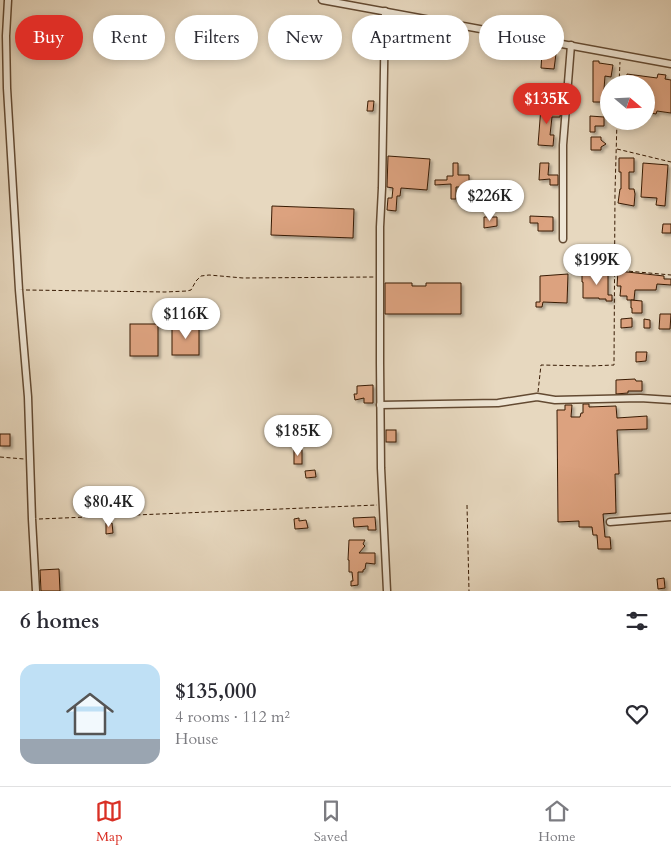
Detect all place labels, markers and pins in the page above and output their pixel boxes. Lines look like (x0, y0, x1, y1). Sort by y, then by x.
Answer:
pin: $135K (512, 82, 582, 125)
pin: $226K (455, 180, 525, 222)
pin: $199K (562, 244, 632, 286)
pin: $116K (151, 298, 221, 340)
pin: $185K (263, 414, 333, 457)
pin: $80.4K (68, 486, 150, 528)

